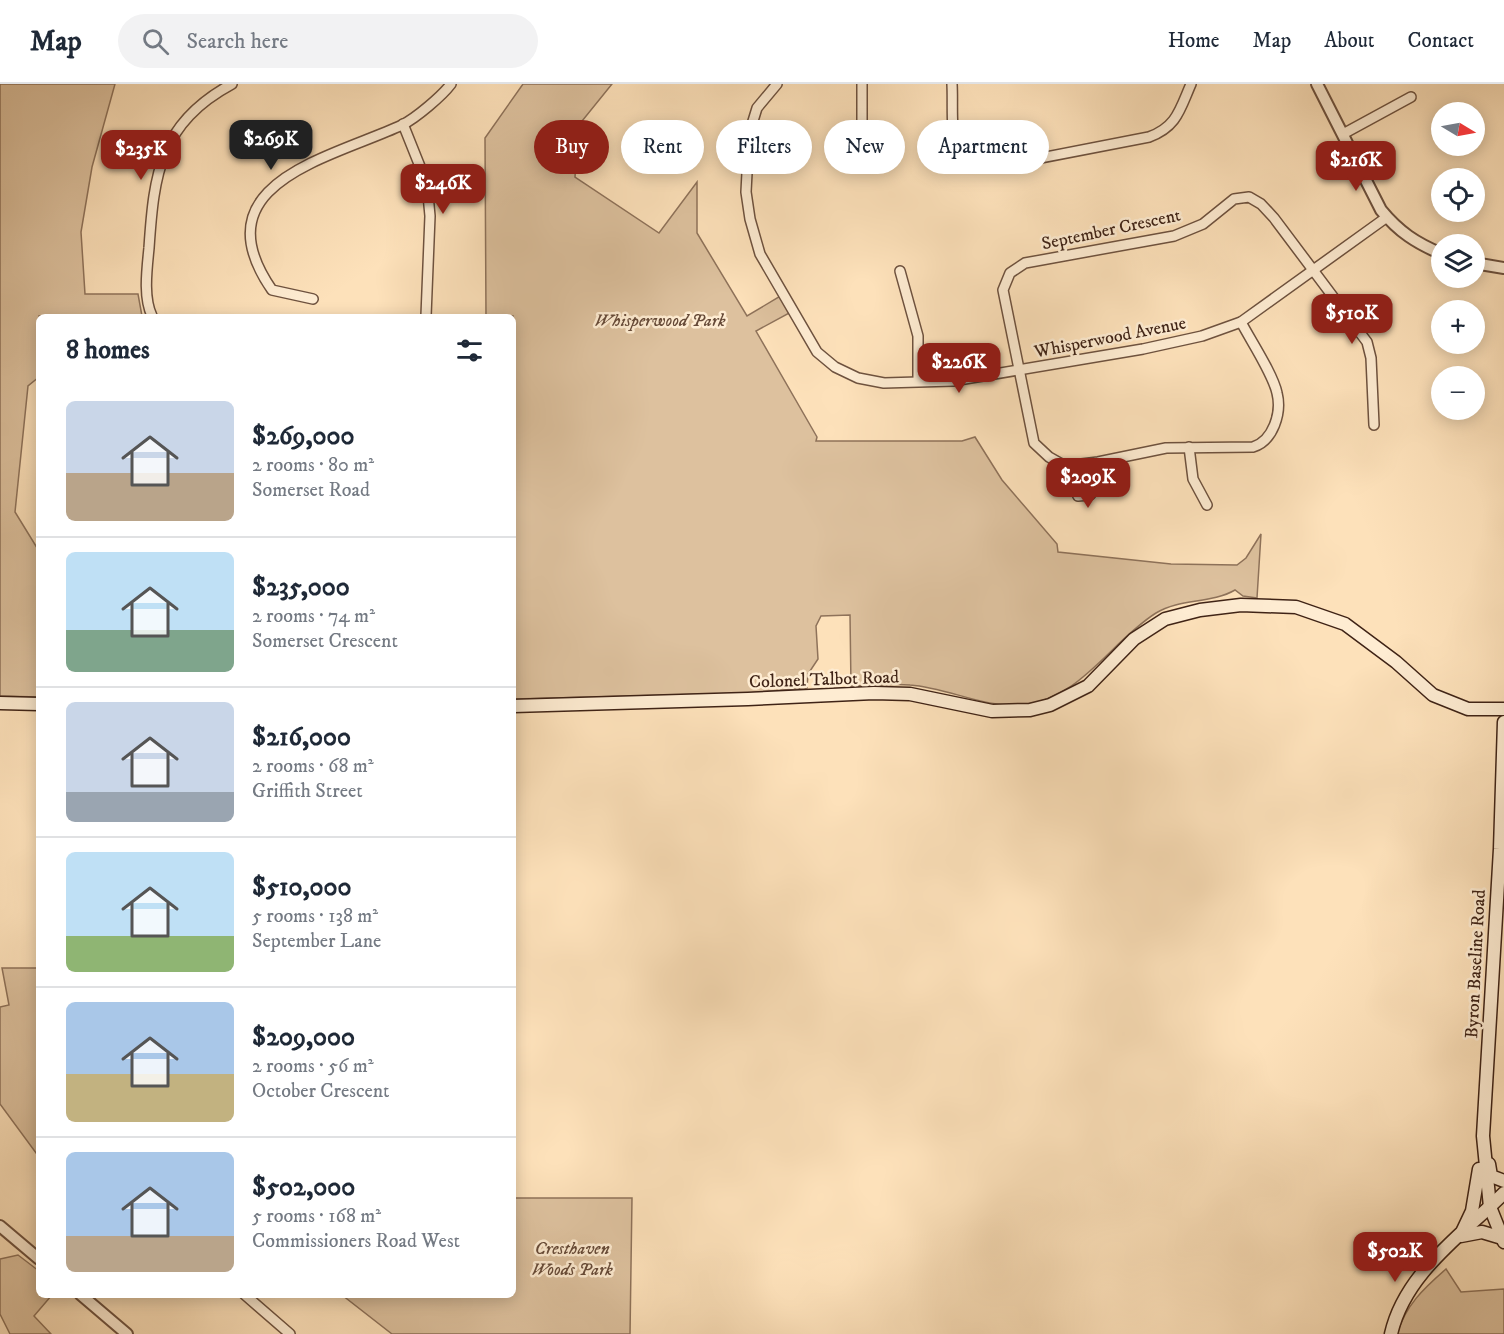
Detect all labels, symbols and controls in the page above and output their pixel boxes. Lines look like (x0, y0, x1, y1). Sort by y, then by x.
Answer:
search box (118, 14, 538, 68)
text: Map (30, 24, 82, 59)
icon: search (139, 25, 172, 58)
text: Search here (187, 28, 288, 55)
text: Home (1168, 28, 1220, 54)
text: Map (1253, 28, 1291, 54)
text: About (1324, 28, 1375, 54)
text: Contact (1408, 28, 1474, 54)
north arrow (1431, 102, 1485, 156)
map controls (1431, 102, 1485, 420)
pin: $269K (229, 120, 313, 171)
chip: Buy (534, 120, 609, 174)
chip: Rent (621, 120, 704, 174)
chip: Filters (716, 120, 812, 174)
chip: New (824, 120, 905, 174)
chip: Apartment (917, 120, 1049, 174)
text: $269K (243, 127, 299, 152)
pin: $235K (99, 130, 183, 181)
text: $235K (115, 137, 167, 162)
pin: $216K (1314, 141, 1398, 192)
text: $216K (1330, 148, 1382, 173)
pin: $246K (401, 164, 485, 215)
button: locate (1431, 168, 1485, 222)
text: $246K (415, 171, 471, 196)
street label: September Crescent (1040, 204, 1183, 255)
button: layers (1431, 234, 1485, 288)
pin: $510K (1310, 294, 1394, 345)
button: + (1431, 300, 1485, 354)
text: $510K (1326, 301, 1378, 326)
park label: Whisperwood Park (594, 310, 726, 332)
street label: Whisperwood Avenue (1031, 312, 1188, 364)
text: 8 homes (66, 334, 150, 367)
icon: filters (453, 334, 486, 367)
pin: $226K (917, 343, 1001, 394)
text: $226K (931, 350, 987, 375)
button: − (1431, 366, 1485, 420)
text: $269,000 (252, 420, 354, 453)
icon: home (114, 425, 186, 497)
text: 2 rooms · 80 m² (252, 453, 374, 478)
pin: $209K (1046, 458, 1130, 509)
text: $209K (1060, 465, 1116, 490)
text: Somerset Road (252, 478, 370, 503)
text: $235,000 (252, 571, 350, 604)
icon: home (114, 576, 186, 648)
text: 2 rooms · 74 m² (252, 604, 375, 629)
text: Somerset Crescent (252, 629, 398, 654)
street label: Colonel Talbot Road (749, 666, 899, 694)
text: $216,000 (252, 721, 351, 754)
icon: home (114, 726, 186, 798)
text: 2 rooms · 68 m² (252, 754, 374, 779)
text: Griffith Street (252, 779, 363, 804)
text: $510,000 (252, 871, 352, 904)
icon: home (114, 876, 186, 948)
street label: Byron Baseline Road (1461, 889, 1491, 1039)
text: 5 rooms · 138 m² (252, 904, 378, 929)
text: September Lane (252, 929, 381, 954)
text: $209,000 (252, 1021, 355, 1054)
icon: home (114, 1026, 186, 1098)
text: 2 rooms · 56 m² (252, 1054, 374, 1079)
text: October Crescent (252, 1079, 390, 1104)
text: $502,000 (252, 1171, 355, 1204)
icon: home (114, 1176, 186, 1248)
text: 5 rooms · 168 m² (252, 1204, 381, 1229)
text: Commissioners Road West (252, 1229, 460, 1254)
pin: $502K (1353, 1232, 1437, 1283)
park label: Cresthaven Woods Park (531, 1238, 613, 1281)
text: $502K (1367, 1239, 1423, 1264)

